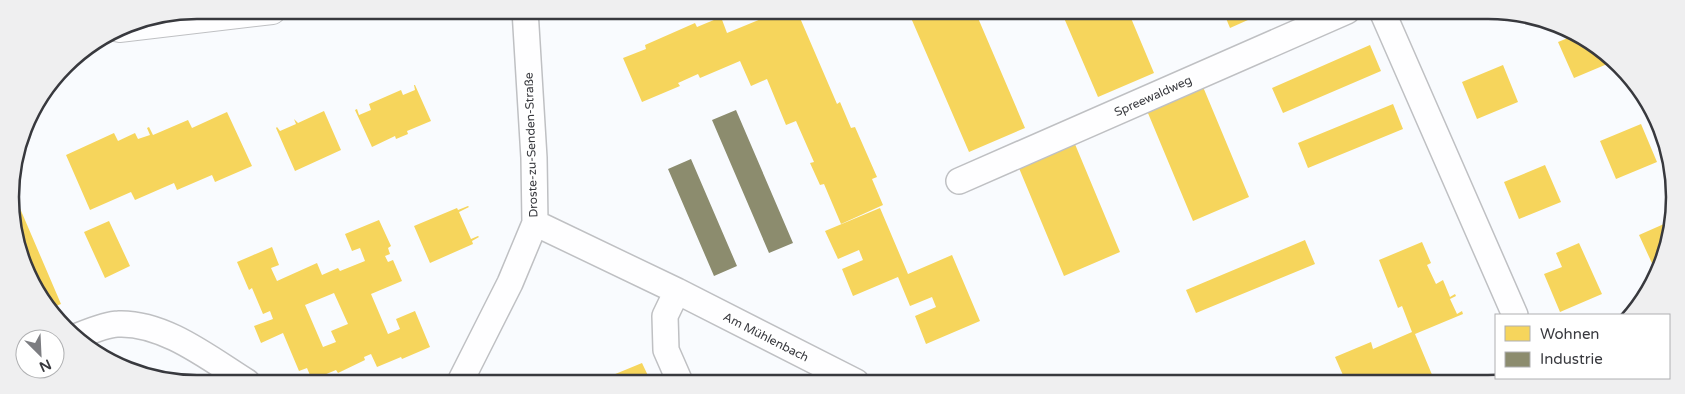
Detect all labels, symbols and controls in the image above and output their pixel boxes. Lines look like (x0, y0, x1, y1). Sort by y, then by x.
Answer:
street label: Droste-zu-Senden-Straße (521, 72, 541, 218)
street label: Spreewaldweg (1112, 73, 1194, 119)
street label: Am Mühlenbach (721, 309, 811, 365)
legend (1495, 314, 1670, 379)
text: Wohnen (1540, 325, 1600, 343)
north arrow (15, 329, 65, 379)
text: Industrie (1540, 350, 1603, 368)
text: N (36, 355, 54, 375)

